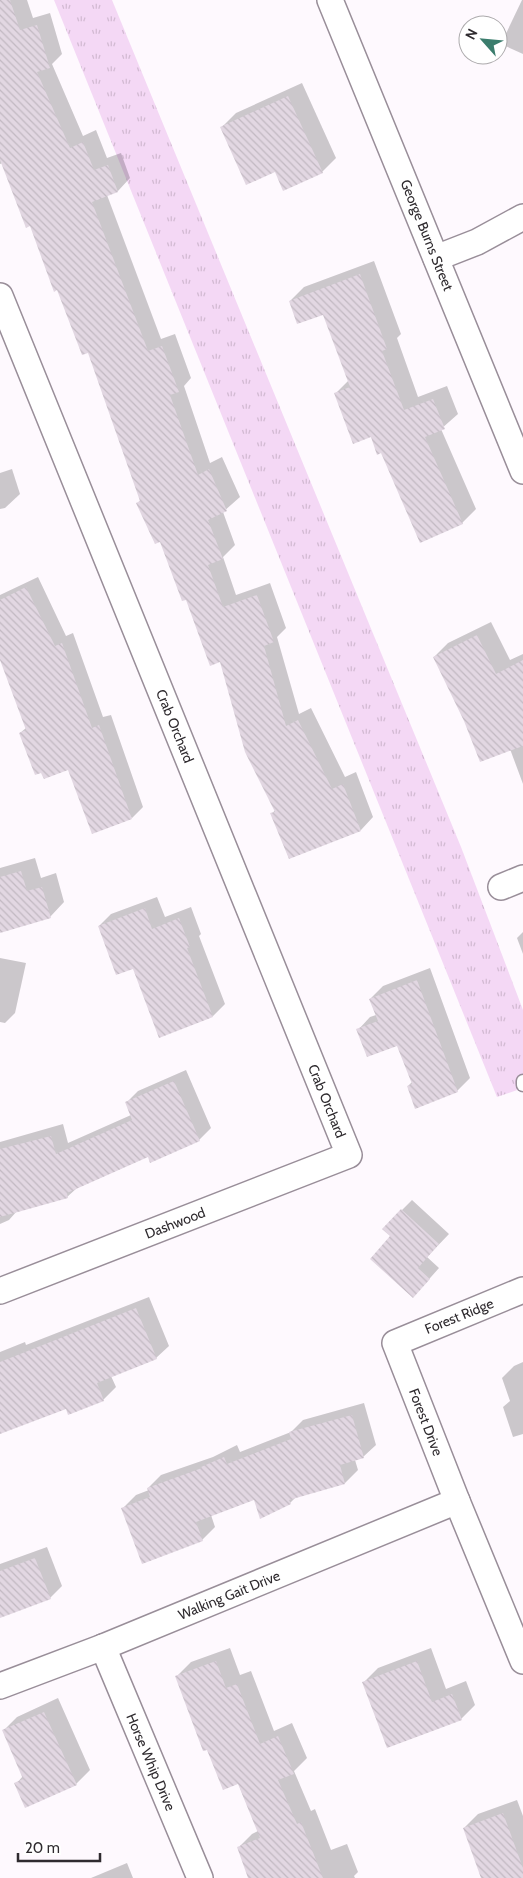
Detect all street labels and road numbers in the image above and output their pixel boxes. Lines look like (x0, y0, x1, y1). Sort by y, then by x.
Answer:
street label: George Burns Street (396, 177, 458, 294)
street label: Crab Orchard (152, 686, 198, 766)
street label: Crab Orchard (304, 1061, 350, 1141)
street label: Dashwood (142, 1203, 208, 1243)
street label: Forest Ridge (422, 1294, 496, 1338)
street label: Forest Drive (405, 1386, 447, 1458)
street label: Walking Gait Drive (175, 1566, 283, 1624)
street label: Horse Whip Drive (122, 1711, 180, 1813)

